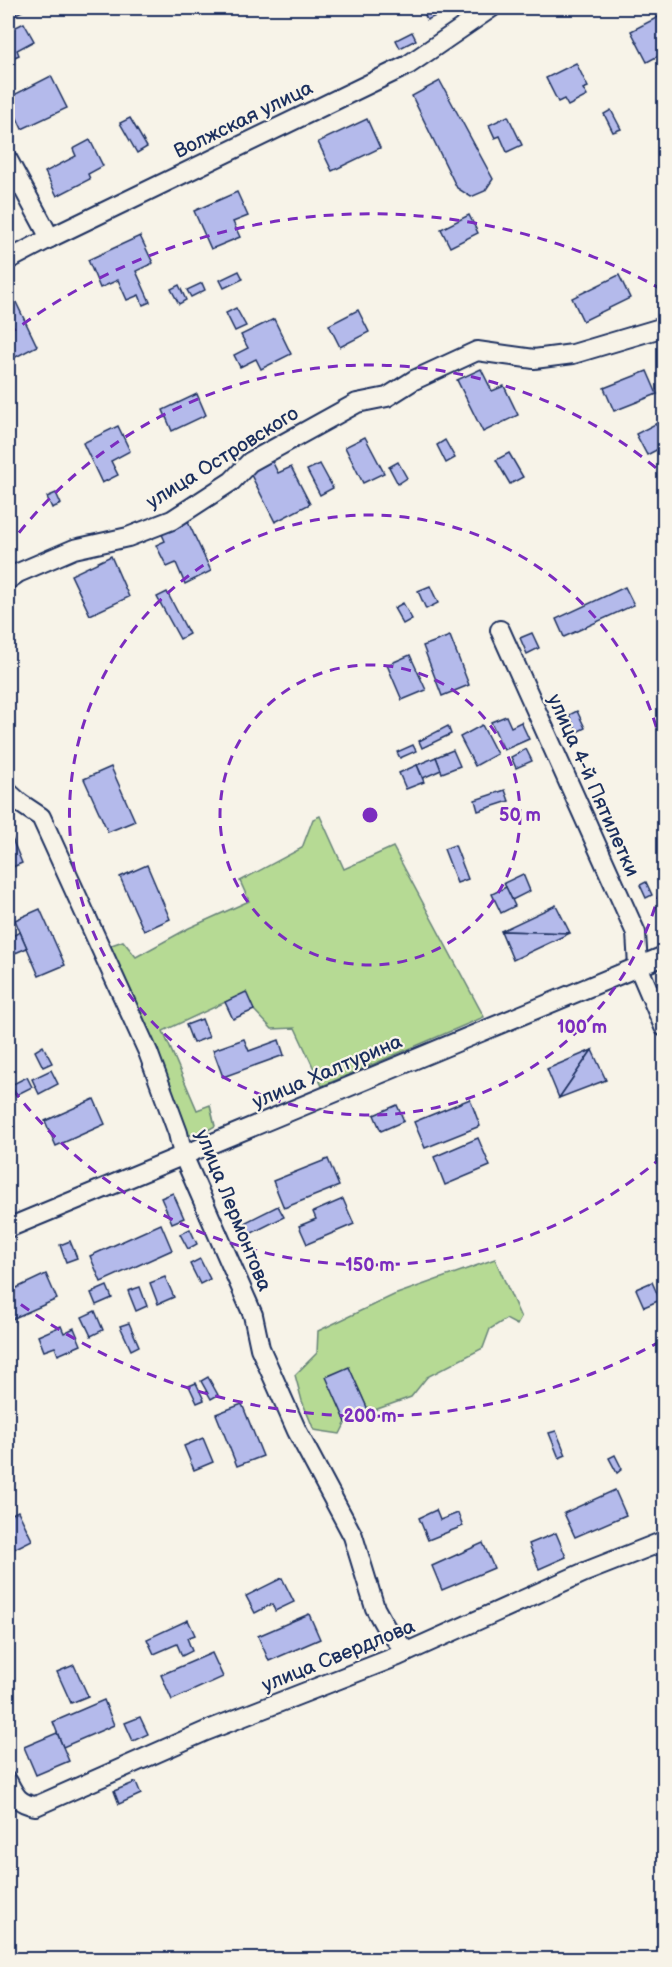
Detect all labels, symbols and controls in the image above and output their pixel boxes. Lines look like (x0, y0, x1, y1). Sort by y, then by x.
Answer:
street label: Волжская улица (170, 76, 317, 164)
street label: улица Островского (142, 401, 303, 514)
street label: улица 4-й Пятилетки (542, 690, 644, 880)
centre of rings (360, 805, 380, 825)
text: 50 m (499, 805, 541, 826)
text: 100 m (557, 1017, 607, 1038)
street label: улица Халтурина (249, 1030, 406, 1114)
street label: улица Лермонтова (190, 1126, 277, 1295)
text: 150 m (345, 1255, 395, 1276)
text: 200 m (343, 1406, 397, 1427)
street label: улица Свердлова (258, 1614, 419, 1698)

